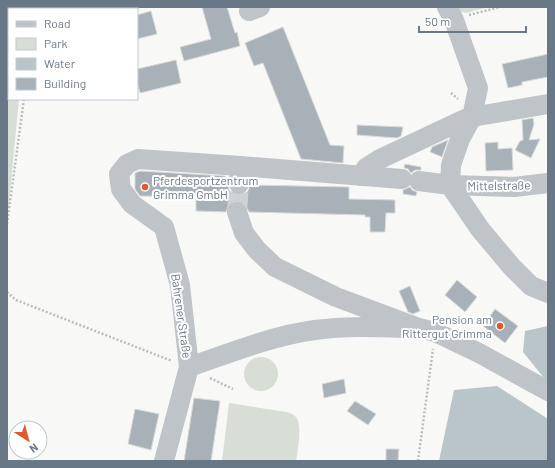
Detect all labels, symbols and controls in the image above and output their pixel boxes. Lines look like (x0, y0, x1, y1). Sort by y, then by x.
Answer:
legend (8, 8, 138, 100)
scale bar (419, 8, 526, 34)
text: 50 m (425, 14, 450, 28)
text: Road (44, 16, 71, 30)
text: Park (44, 36, 68, 50)
text: Water (44, 56, 76, 70)
text: Building (44, 76, 86, 90)
place label: Pferdesportzentrum Grimma GmbH (153, 173, 258, 201)
street label: Mittelstraße (467, 177, 531, 193)
marker: Pferdesportzentrum Grimma GmbH (140, 182, 150, 192)
street label: Bahrener Straße (169, 273, 195, 359)
place label: Pension am Rittergut Grimma (402, 312, 492, 340)
marker: Pension am Rittergut Grimma (495, 321, 505, 331)
north arrow (8, 420, 48, 460)
text: N (27, 441, 41, 456)

